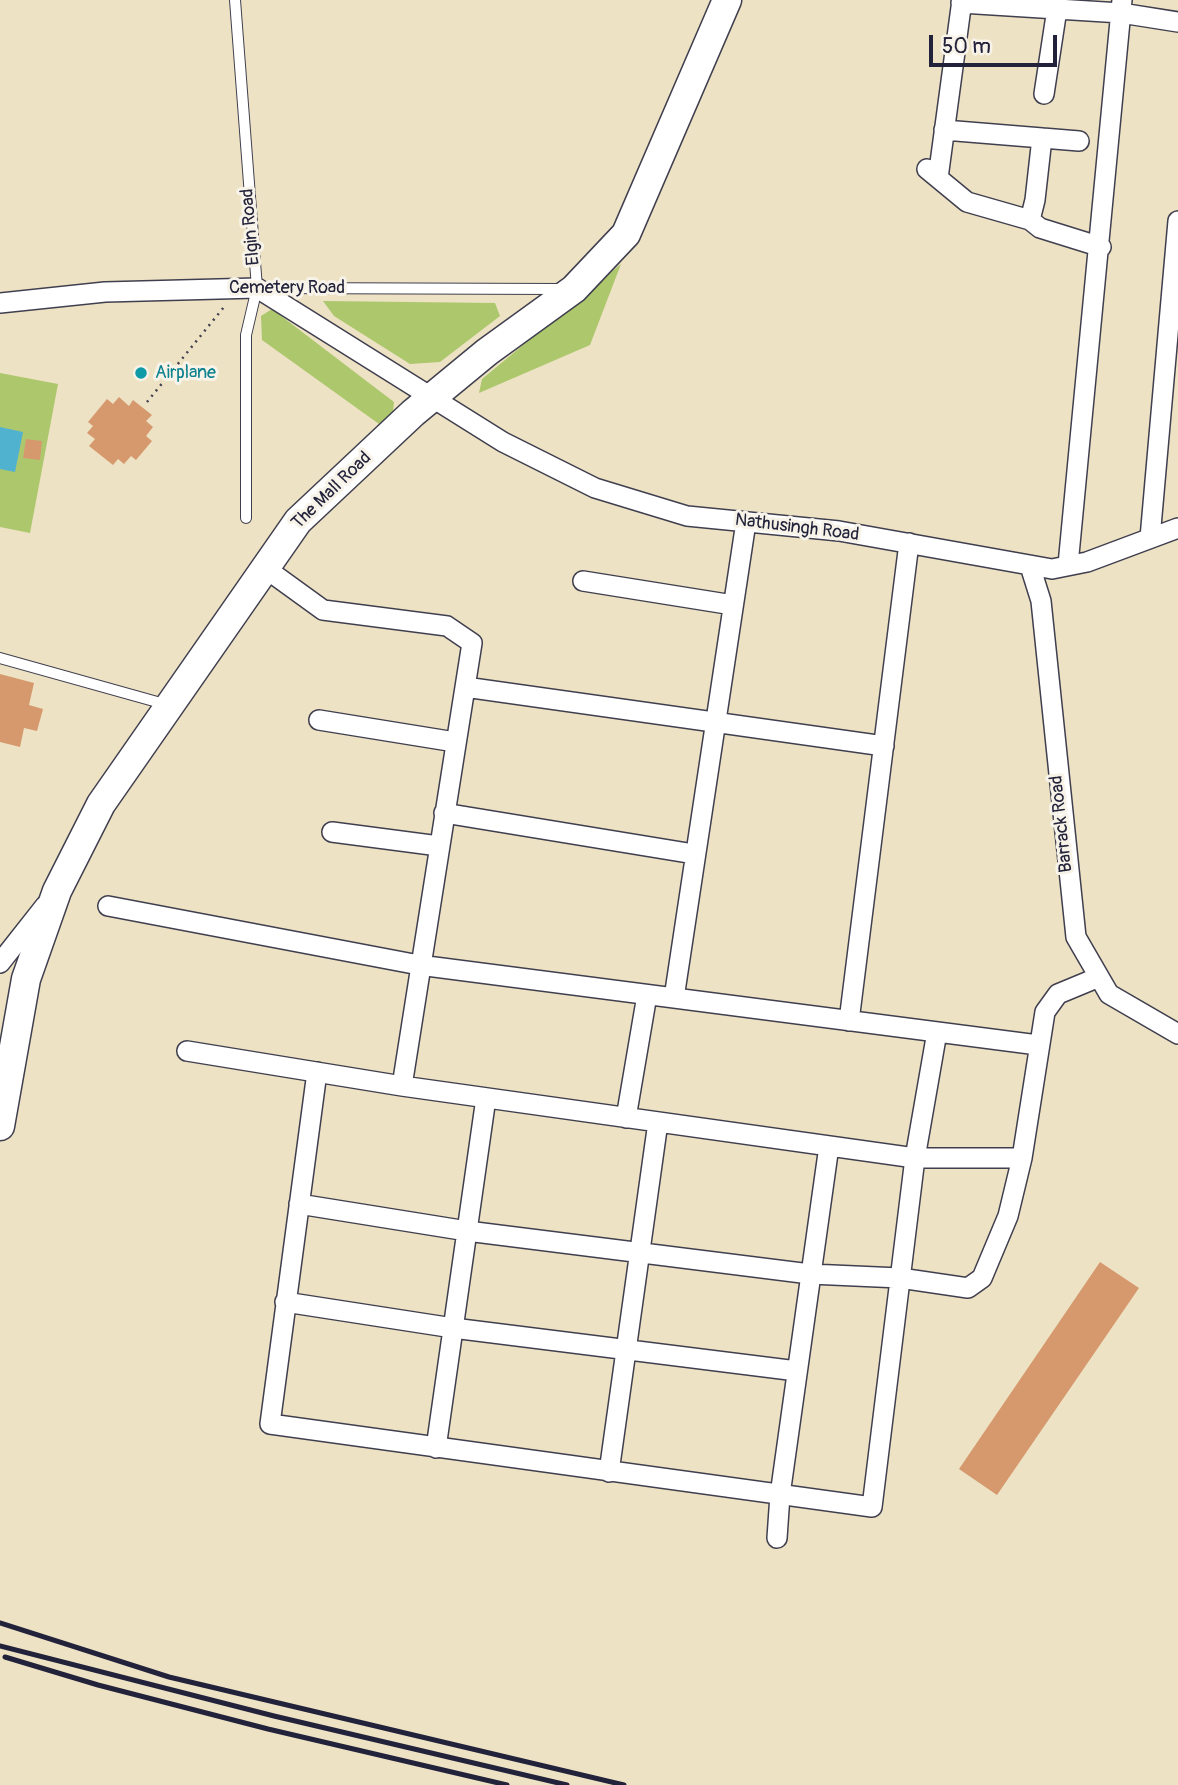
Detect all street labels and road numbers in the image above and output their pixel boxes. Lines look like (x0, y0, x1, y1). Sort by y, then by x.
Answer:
street label: Elgin Road (237, 188, 265, 266)
street label: Cemetery Road (229, 277, 345, 299)
street label: The Mall Road (288, 448, 376, 534)
street label: Nathusingh Road (734, 510, 860, 546)
street label: Barrack Road (1046, 774, 1078, 874)

